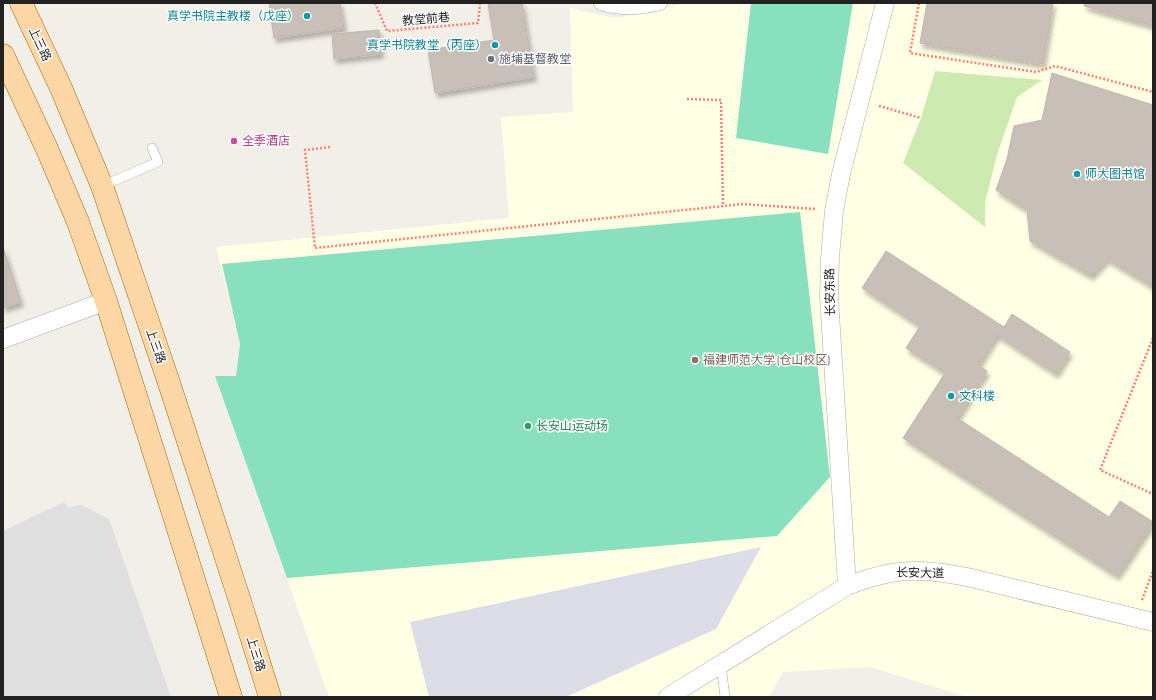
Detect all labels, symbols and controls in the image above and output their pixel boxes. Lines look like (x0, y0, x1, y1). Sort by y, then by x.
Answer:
place label: 真学书院主教楼（戊座） (167, 9, 299, 24)
street label: 教堂前巷 (401, 10, 451, 29)
marker: 真学书院主教楼（戊座） (302, 11, 312, 21)
street label: 上三路 (25, 25, 54, 64)
place label: 真学书院教堂（丙座） (367, 38, 487, 53)
marker: 真学书院教堂（丙座） (490, 40, 500, 50)
place label: 施埔基督教堂 (499, 52, 571, 67)
marker: 施埔基督教堂 (486, 54, 496, 64)
place label: 全季酒店 (242, 134, 290, 149)
marker: 全季酒店 (229, 136, 239, 146)
place label: 师大图书馆 (1085, 167, 1145, 182)
marker: 师大图书馆 (1072, 169, 1082, 179)
street label: 长安东路 (823, 268, 838, 316)
street label: 上三路 (143, 327, 168, 366)
place label: 福建师范大学 (仓山校区) (703, 353, 830, 368)
marker: 福建师范大学 (仓山校区) (690, 355, 700, 365)
place label: 文科楼 (959, 389, 995, 404)
marker: 文科楼 (946, 391, 956, 401)
place label: 长安山运动场 (536, 419, 608, 434)
marker: 长安山运动场 (523, 421, 533, 431)
street label: 长安大道 (896, 566, 944, 581)
street label: 上三路 (243, 635, 268, 674)

